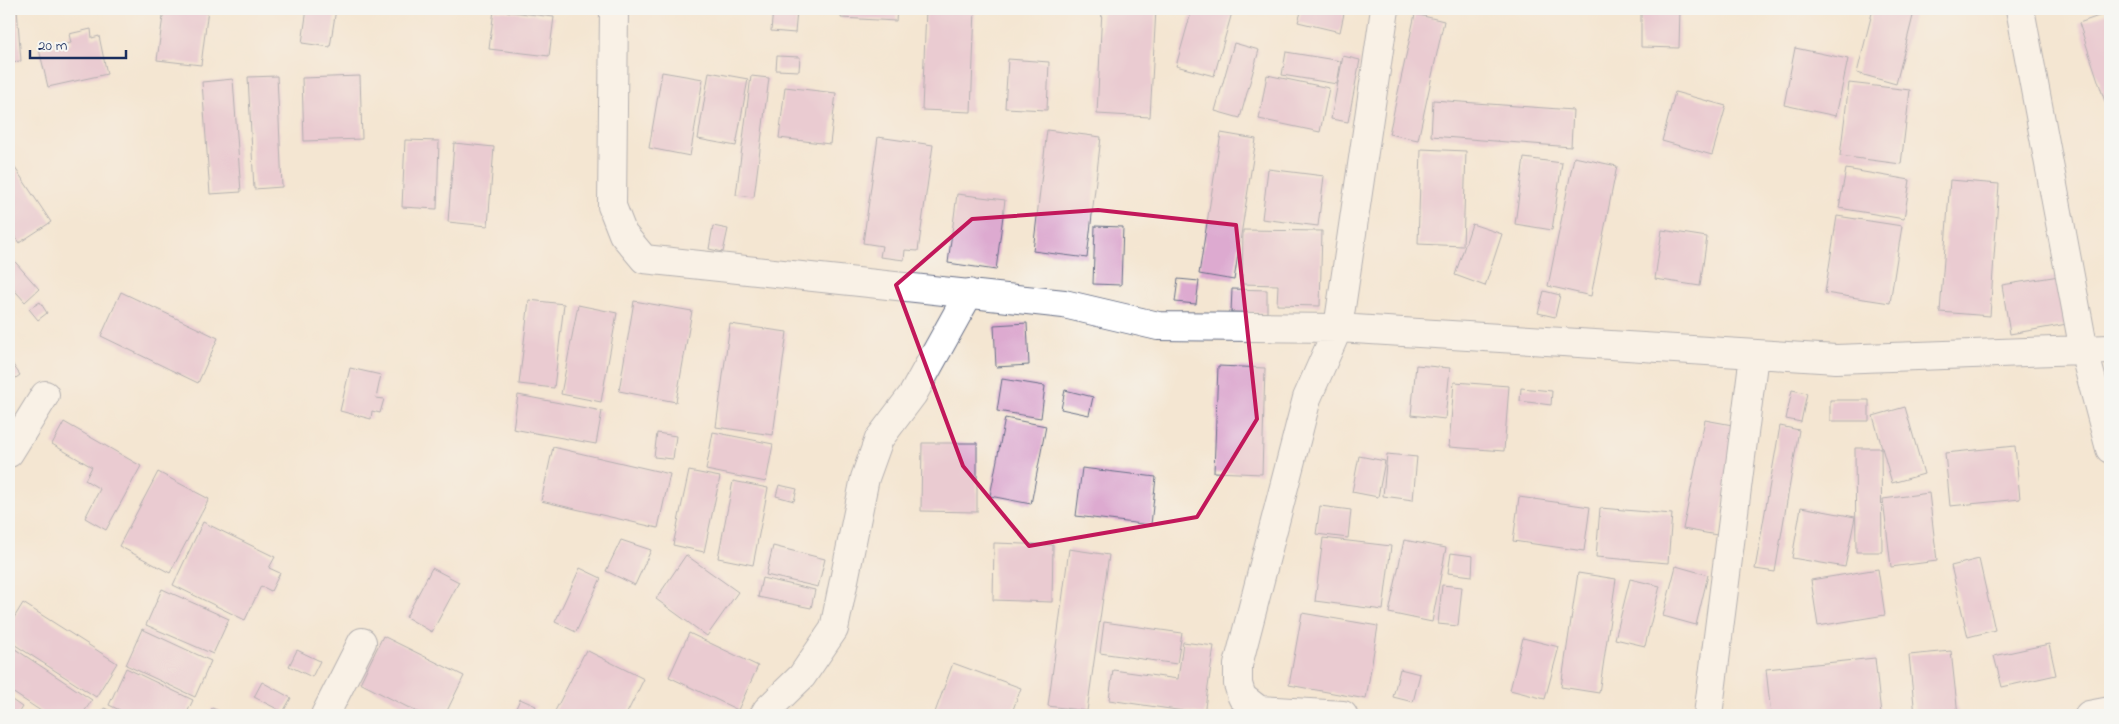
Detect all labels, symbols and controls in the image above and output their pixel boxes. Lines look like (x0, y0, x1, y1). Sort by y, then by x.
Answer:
scale bar (30, 28, 126, 60)
text: 20 m (38, 35, 68, 57)

